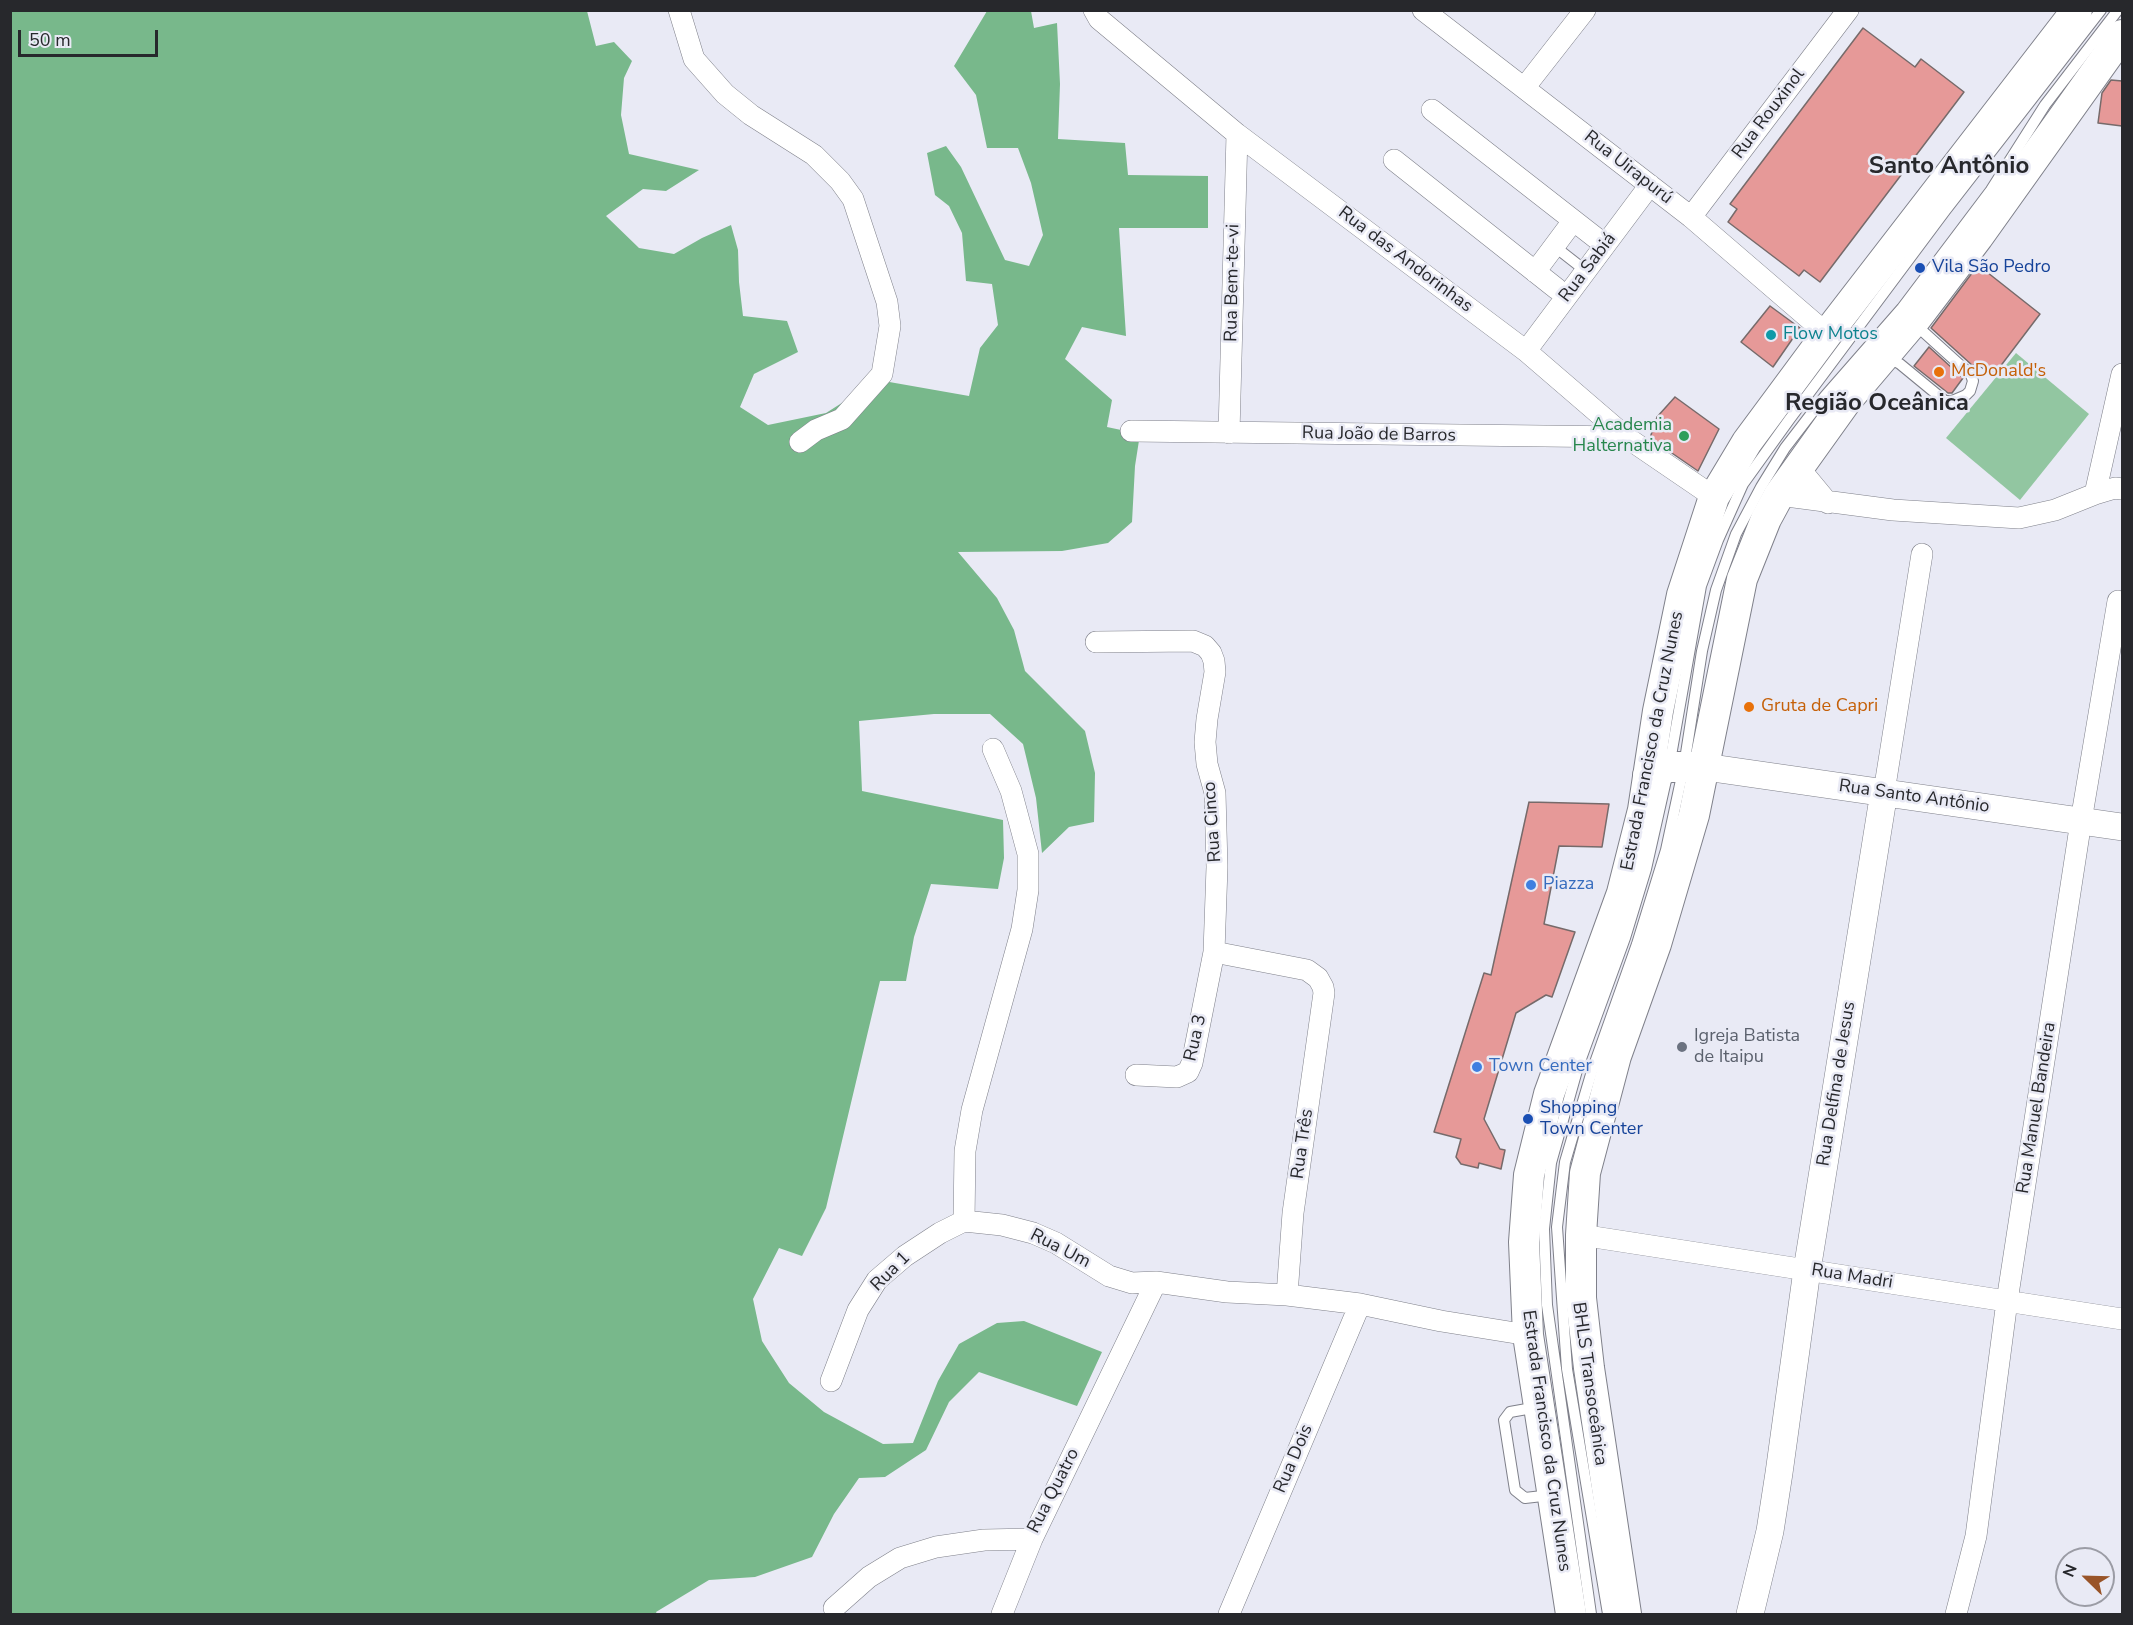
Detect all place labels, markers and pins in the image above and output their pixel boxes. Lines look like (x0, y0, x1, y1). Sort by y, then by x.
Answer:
place label: Vila São Pedro (1932, 257, 2051, 279)
marker: Vila São Pedro (1913, 261, 1927, 275)
place label: Flow Motos (1783, 324, 1878, 346)
marker: Flow Motos (1764, 328, 1778, 342)
place label: McDonald's (1951, 361, 2046, 383)
marker: McDonald's (1932, 365, 1946, 379)
place label: Academia Halternativa (1572, 415, 1672, 458)
marker: Academia Halternativa (1677, 429, 1691, 443)
place label: Gruta de Capri (1761, 696, 1878, 718)
marker: Gruta de Capri (1742, 700, 1756, 714)
place label: Piazza (1543, 874, 1594, 896)
marker: Piazza (1524, 878, 1538, 892)
place label: Igreja Batista de Itaipu (1694, 1026, 1800, 1068)
marker: Igreja Batista de Itaipu (1675, 1040, 1689, 1054)
place label: Town Center (1489, 1056, 1592, 1078)
marker: Town Center (1470, 1060, 1484, 1074)
place label: Shopping Town Center (1540, 1098, 1643, 1140)
marker: Shopping Town Center (1521, 1112, 1535, 1126)

